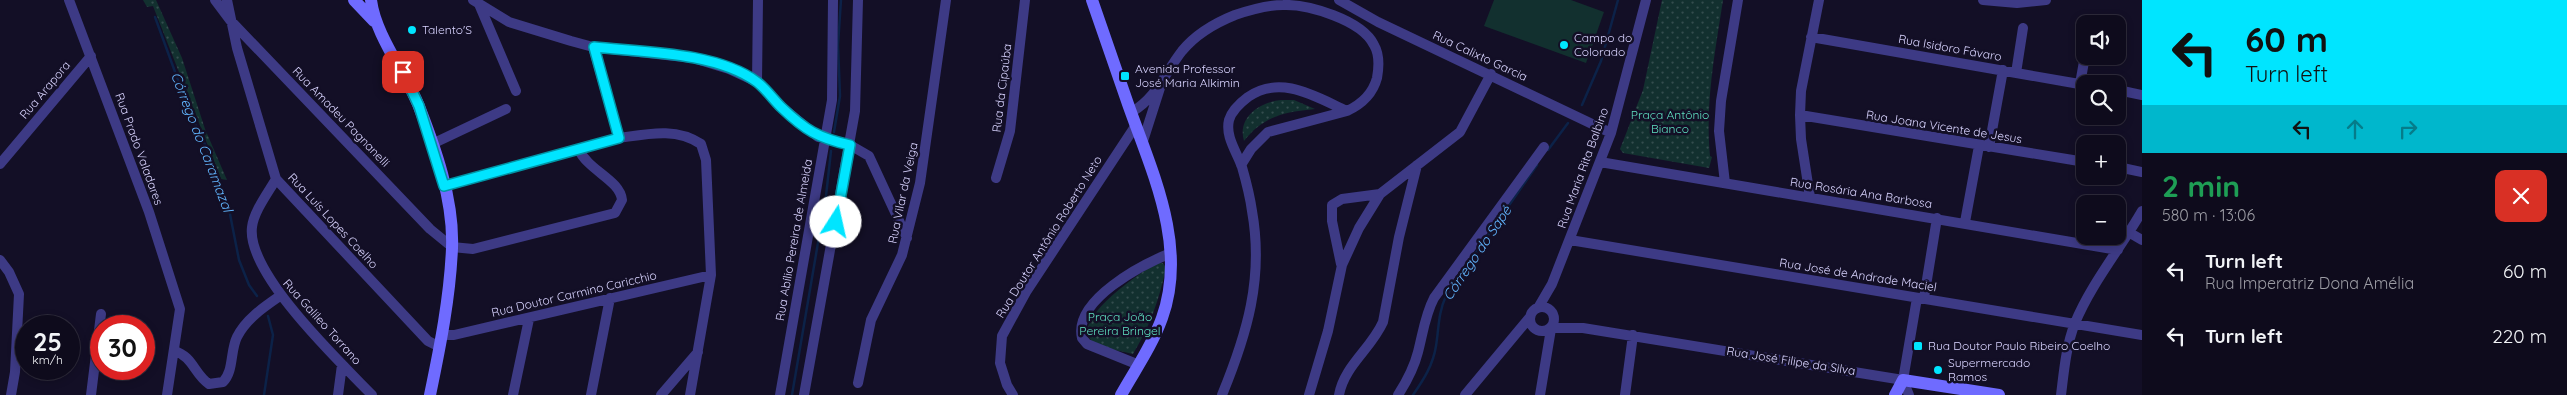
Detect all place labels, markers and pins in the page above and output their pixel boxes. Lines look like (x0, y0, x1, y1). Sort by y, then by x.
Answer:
place label: Talento'S (422, 22, 472, 37)
marker: Talento'S (406, 24, 418, 36)
place label: Campo do Colorado (1574, 30, 1632, 59)
marker: Campo do Colorado (1558, 39, 1570, 51)
pin (382, 51, 424, 93)
place label: Avenida Professor José Maria Alkimin (1135, 61, 1240, 90)
marker: Avenida Professor José Maria Alkimin (1119, 70, 1131, 82)
place label: Rua Doutor Paulo Ribeiro Coelho (1928, 338, 2110, 353)
marker: Rua Doutor Paulo Ribeiro Coelho (1912, 340, 1924, 352)
place label: Supermercado Ramos (1948, 355, 2030, 384)
marker: Supermercado Ramos (1932, 364, 1944, 376)

